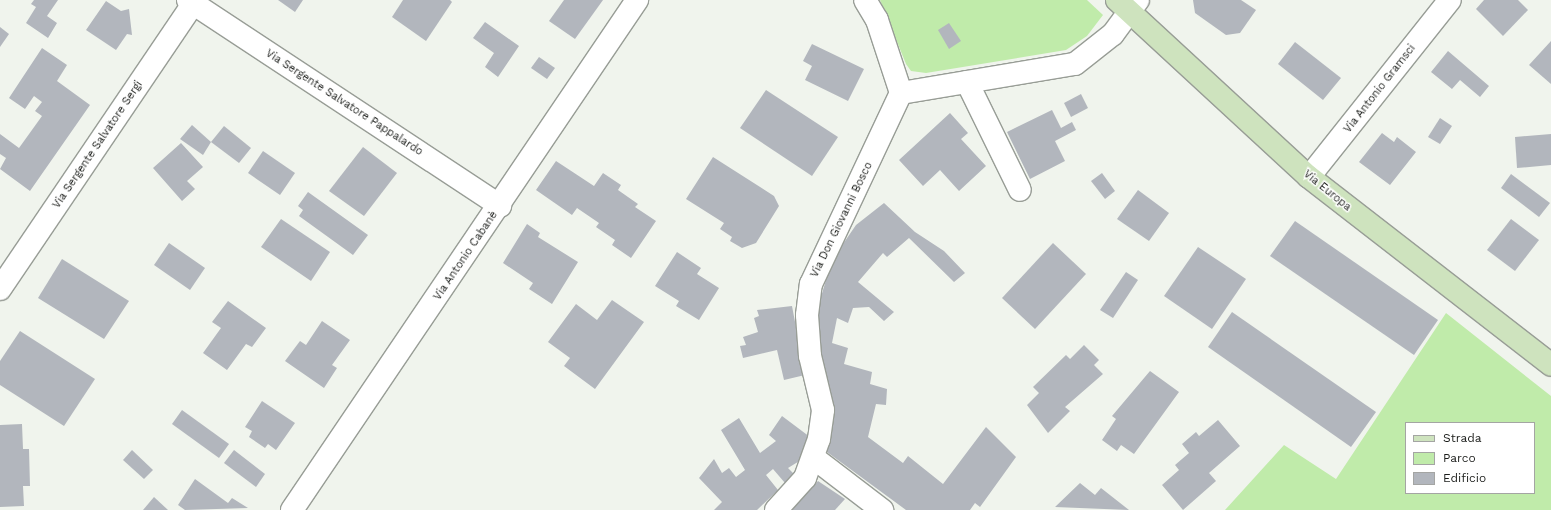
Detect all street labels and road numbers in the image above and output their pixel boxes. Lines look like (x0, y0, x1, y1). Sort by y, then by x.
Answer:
street label: Via Antonio Gramsci (1341, 42, 1419, 136)
street label: Via Sergente Salvatore Pappalardo (263, 47, 425, 159)
street label: Via Sergente Salvatore Sergi (50, 79, 146, 211)
street label: Via Don Giovanni Bosco (808, 160, 876, 280)
street label: Via Europa (1300, 168, 1354, 214)
street label: Via Antonio Cabanè (431, 209, 501, 303)

